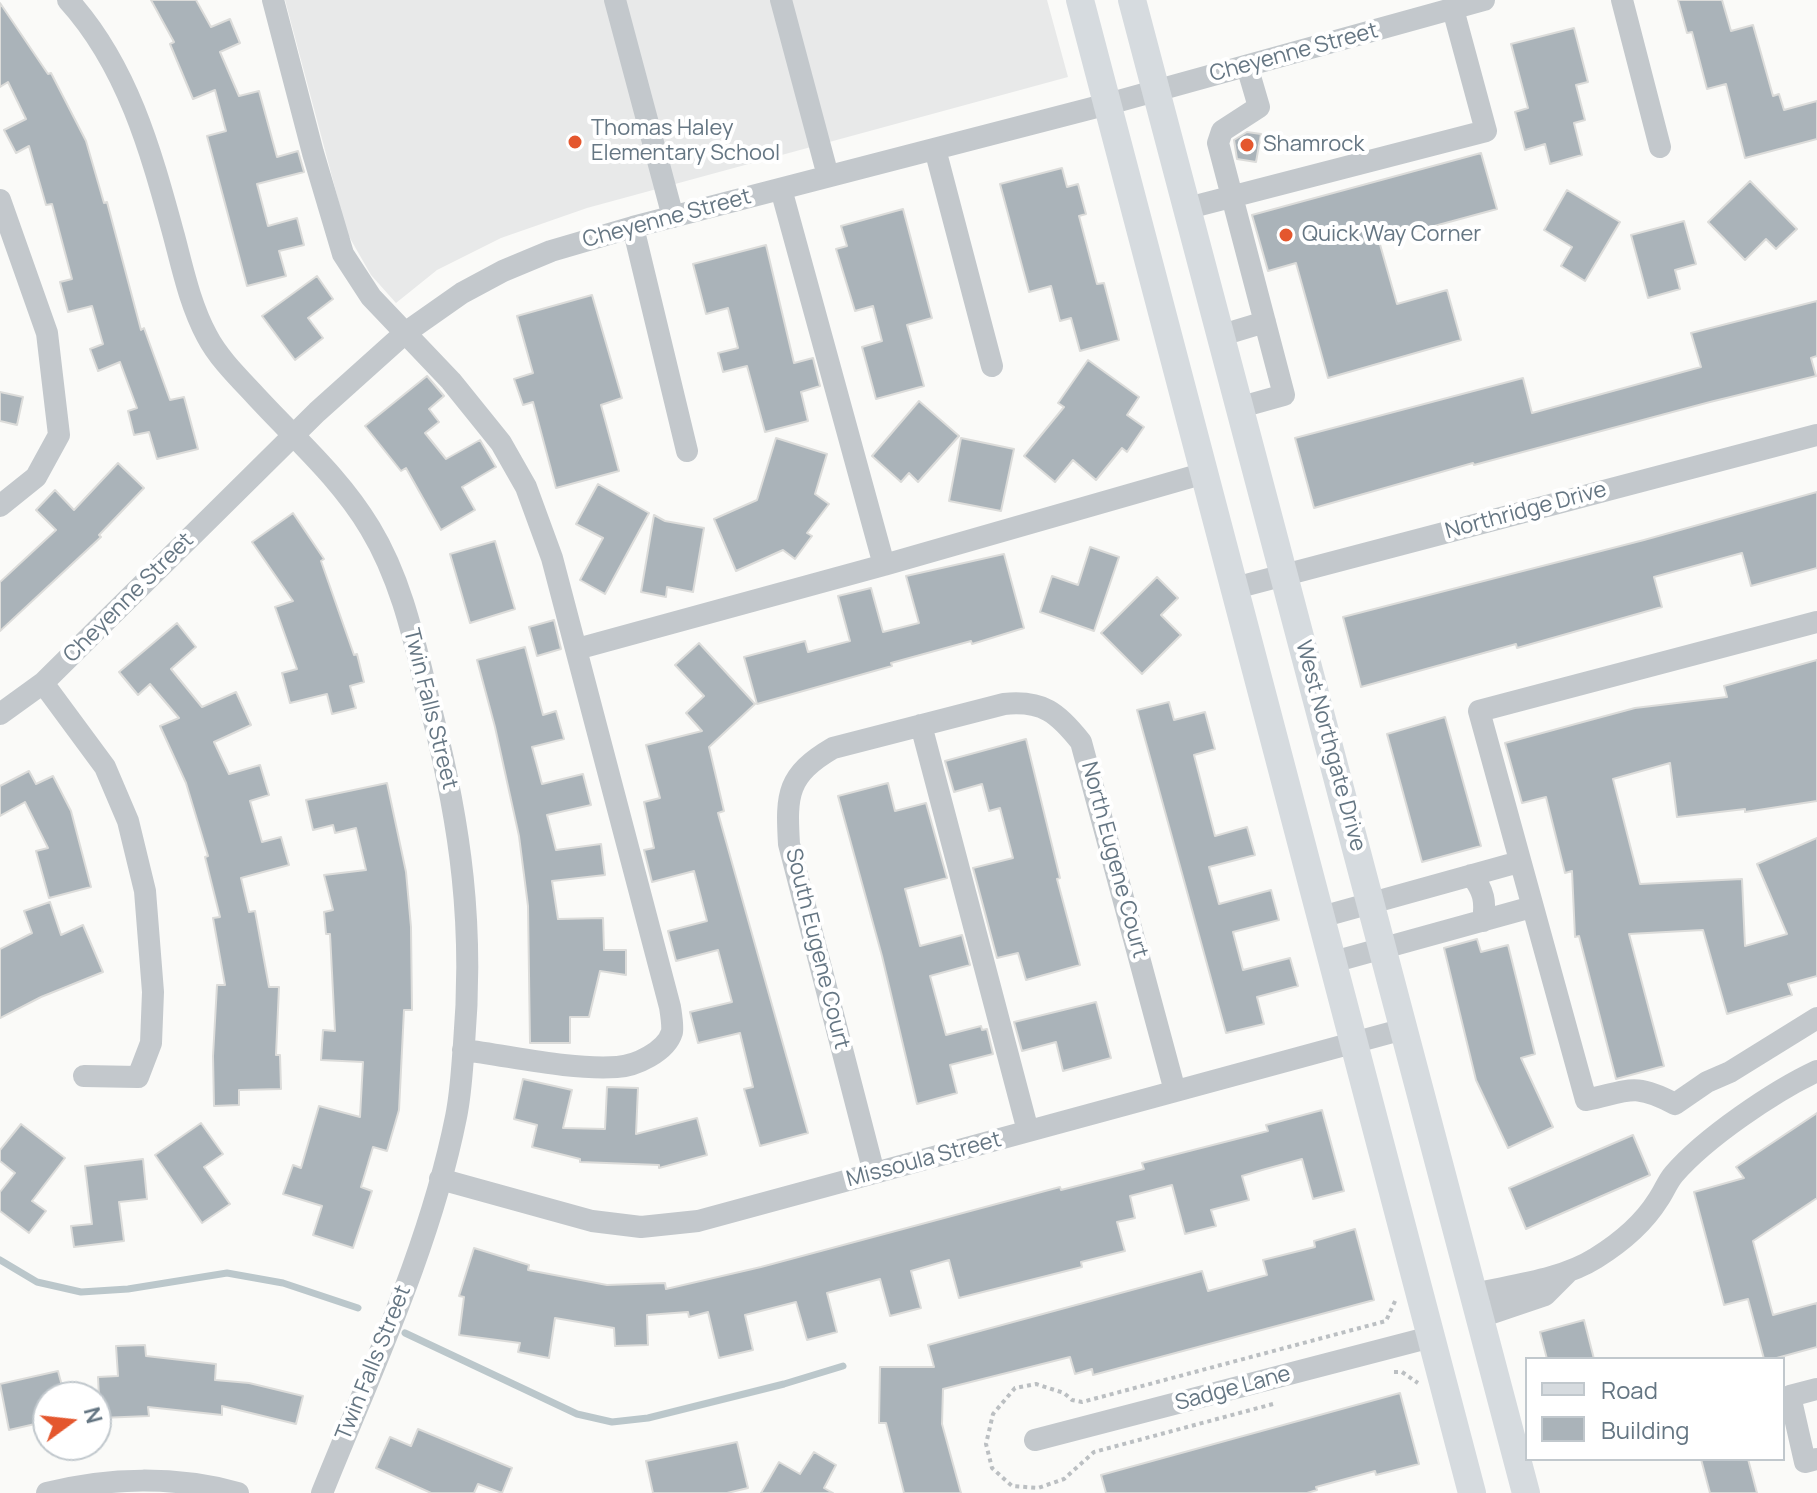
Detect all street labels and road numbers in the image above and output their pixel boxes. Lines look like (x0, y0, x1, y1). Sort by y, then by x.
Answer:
street label: Cheyenne Street (1207, 18, 1381, 88)
street label: Cheyenne Street (580, 184, 754, 254)
street label: Northridge Drive (1443, 477, 1609, 545)
street label: Cheyenne Street (58, 527, 200, 669)
street label: Twin Falls Street (397, 626, 463, 792)
street label: West Northgate Drive (1289, 638, 1371, 854)
street label: North Eugene Court (1075, 759, 1153, 961)
street label: South Eugene Court (779, 846, 855, 1052)
street label: Missoula Street (844, 1127, 1004, 1193)
street label: Twin Falls Street (331, 1282, 417, 1444)
street label: Sadge Lane (1172, 1361, 1294, 1417)

